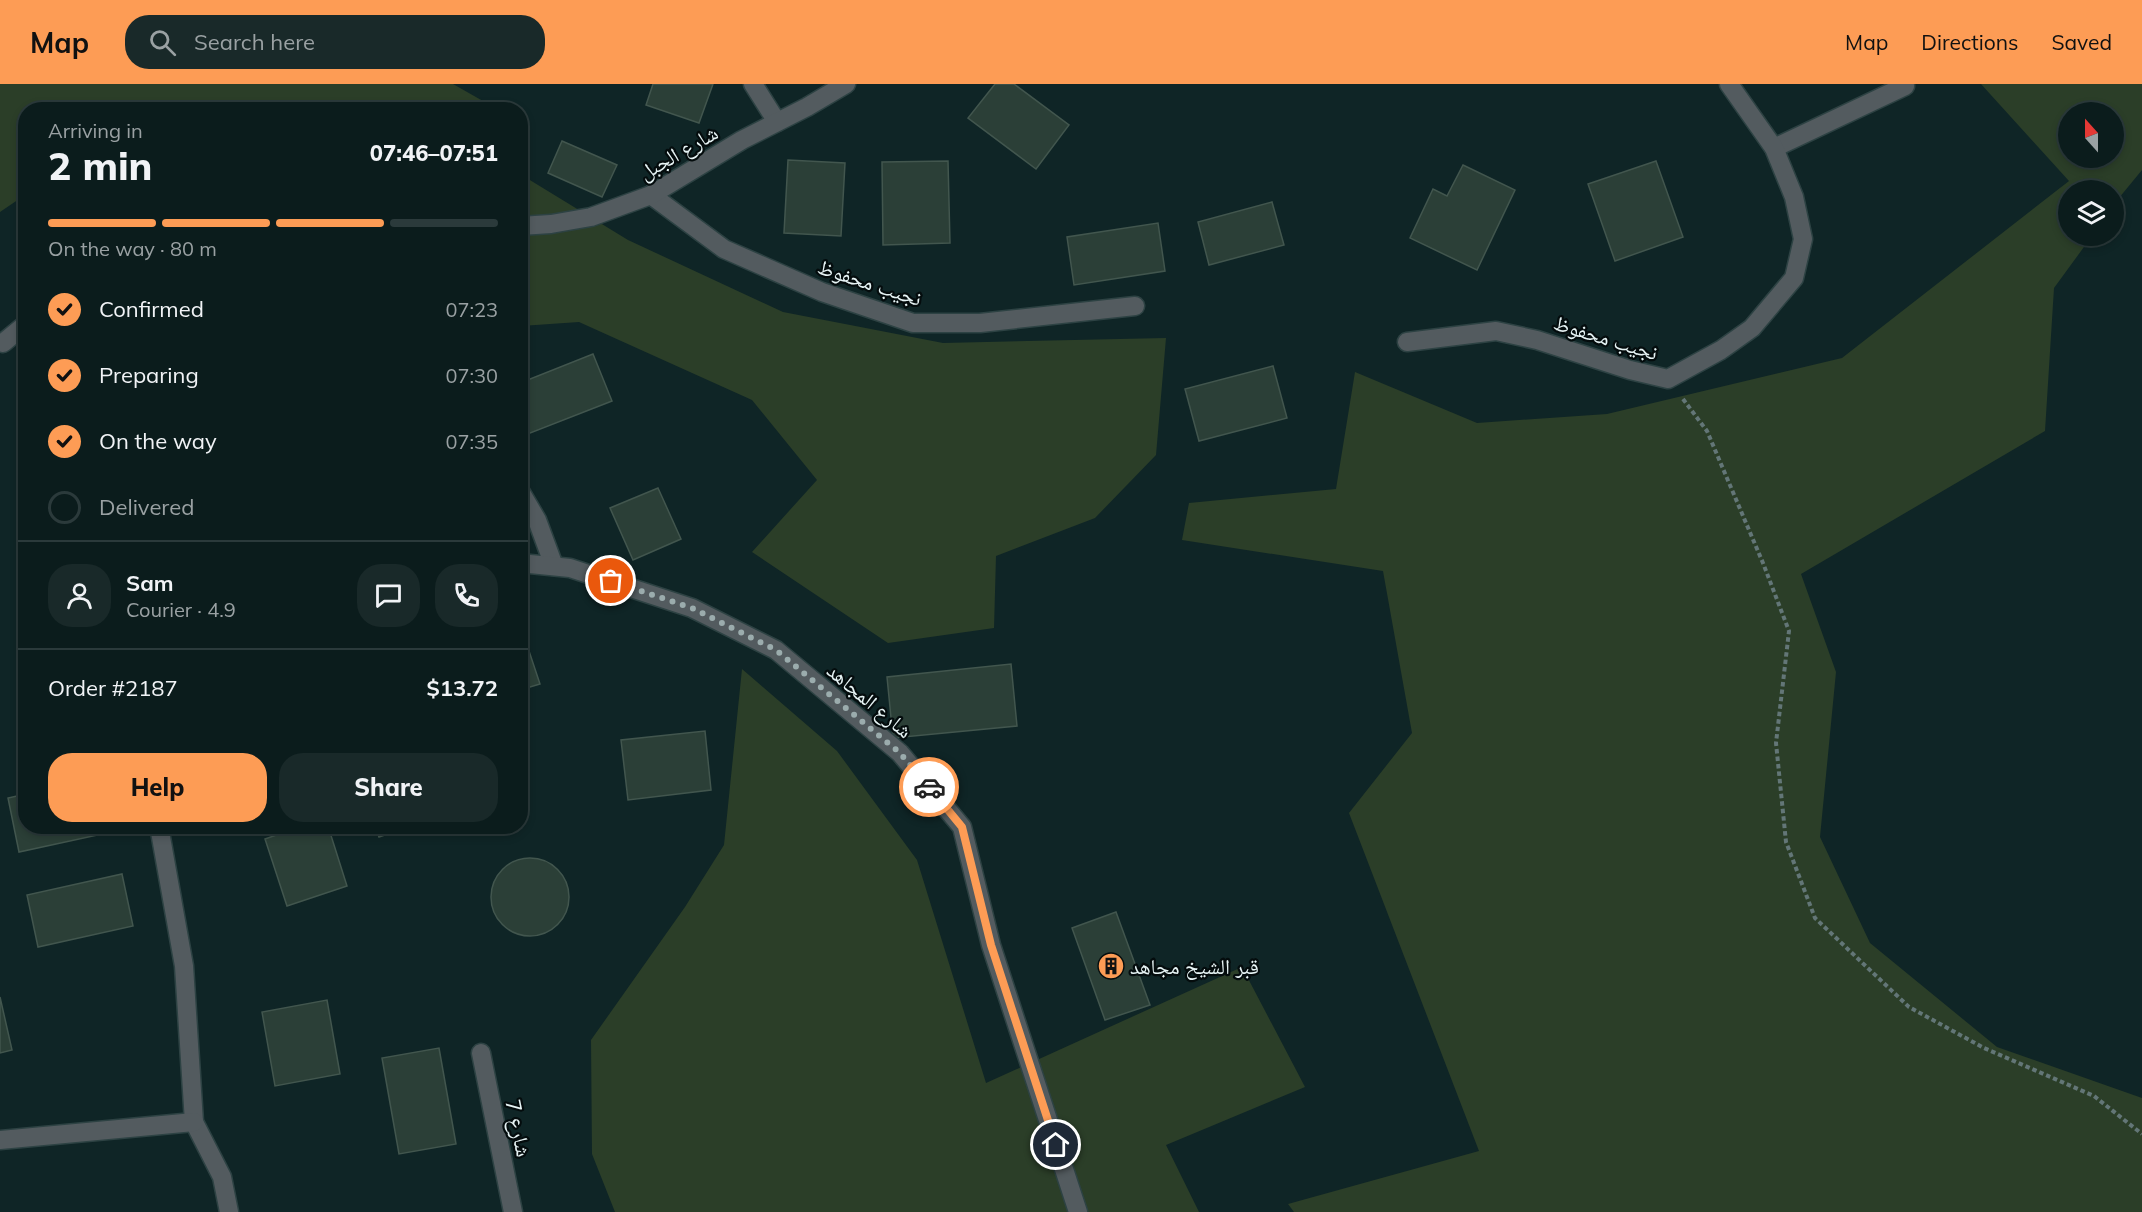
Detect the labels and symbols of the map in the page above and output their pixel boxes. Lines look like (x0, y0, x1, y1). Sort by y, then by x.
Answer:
north arrow (2058, 102, 2124, 168)
street label: شارع الجبل (634, 119, 723, 186)
street label: نجيب محفوظ (815, 253, 925, 311)
street label: نجيب محفوظ (1551, 309, 1661, 365)
pin (585, 555, 636, 606)
street label: شارع المجاهد (821, 657, 918, 744)
courier (899, 757, 959, 817)
building icon: قبر الشيخ مجاهد (1096, 951, 1126, 981)
place label: قبر الشيخ مجاهد (1130, 953, 1259, 980)
street label: شارع 7 (499, 1097, 538, 1159)
pin (1030, 1119, 1081, 1170)

